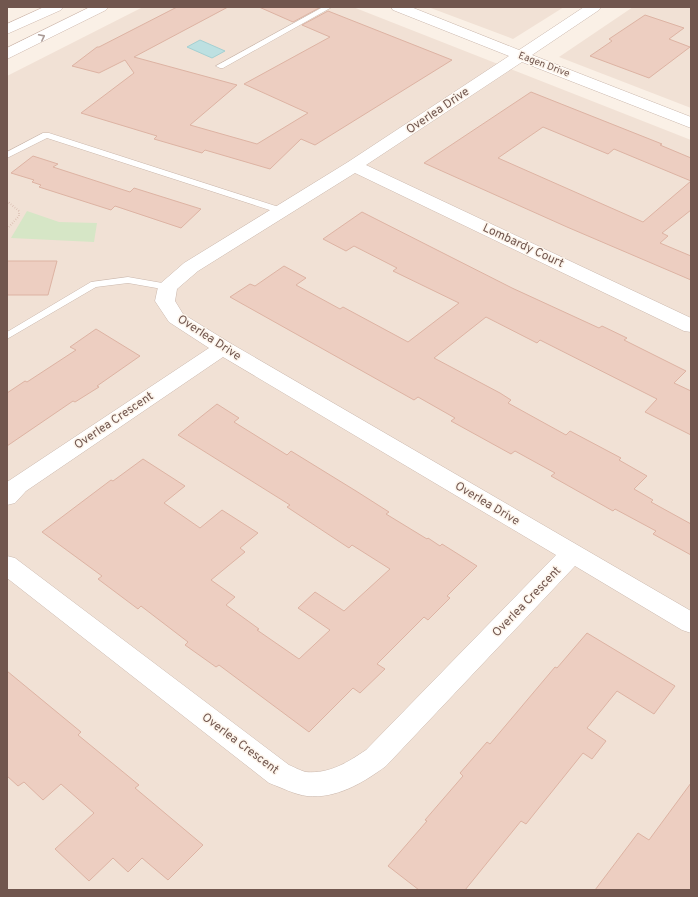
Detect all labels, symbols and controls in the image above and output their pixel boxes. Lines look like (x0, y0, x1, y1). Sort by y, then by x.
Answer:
one-way arrow (38, 34, 45, 42)
street label: Eagen Drive (516, 49, 572, 81)
street label: Overlea Drive (403, 84, 473, 138)
street label: Lombardy Court (480, 220, 566, 272)
street label: Overlea Drive (174, 311, 244, 365)
street label: Overlea Crescent (71, 389, 157, 453)
street label: Overlea Drive (452, 478, 522, 530)
street label: Overlea Crescent (489, 563, 565, 641)
street label: Overlea Crescent (198, 710, 282, 778)

